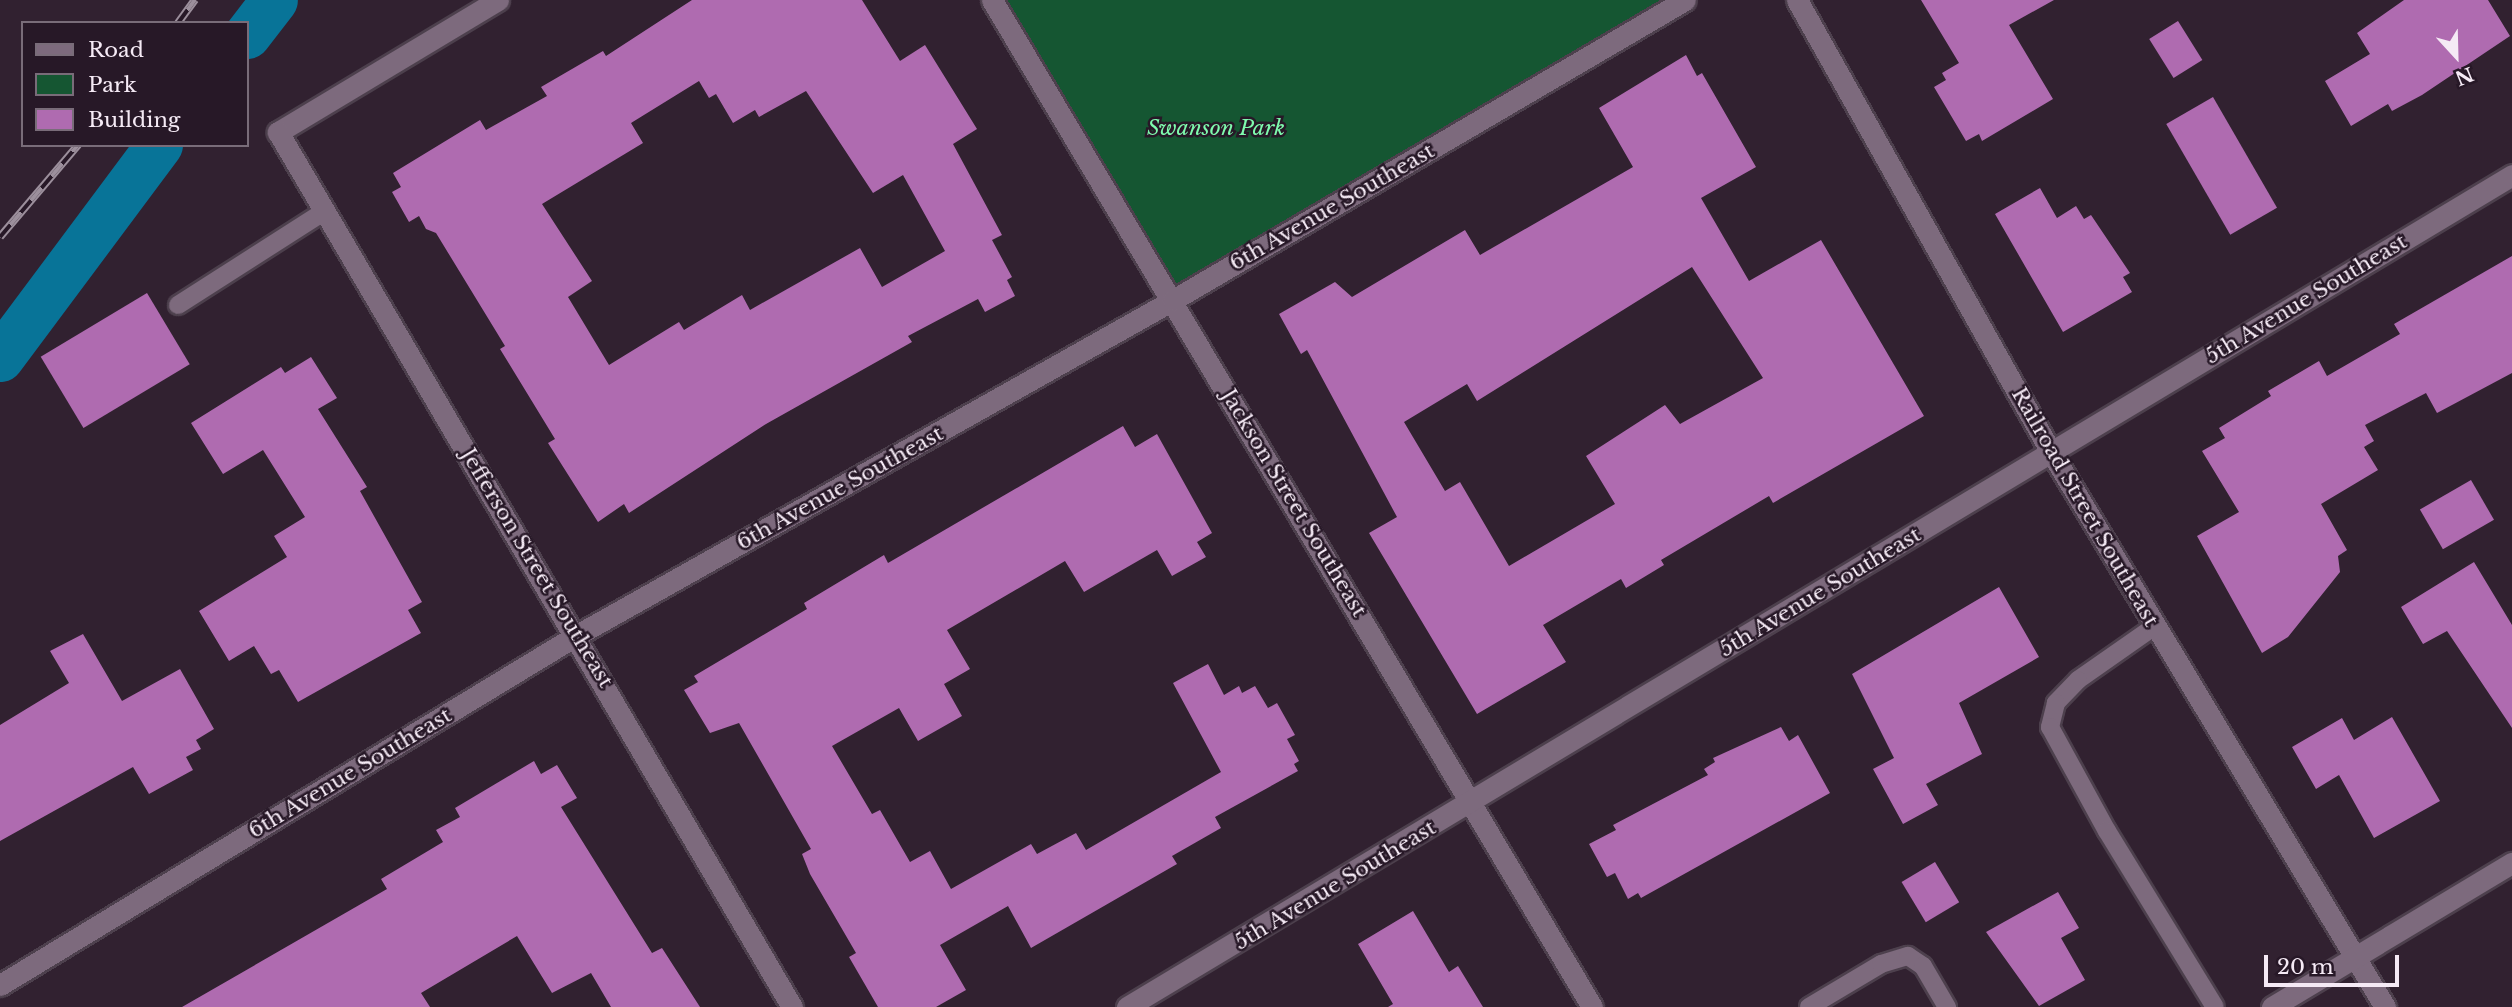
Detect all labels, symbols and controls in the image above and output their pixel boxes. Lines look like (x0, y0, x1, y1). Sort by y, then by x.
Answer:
legend (21, 21, 248, 147)
north arrow (2421, 21, 2491, 91)
text: Road (88, 37, 144, 63)
text: N (2451, 62, 2477, 90)
text: Park (88, 72, 137, 98)
text: Building (88, 107, 180, 133)
park label: Swanson Park (1147, 115, 1285, 141)
street label: 6th Avenue Southeast (1225, 138, 1439, 276)
street label: 5th Avenue Southeast (2200, 229, 2412, 369)
street label: Railroad Street Southeast (2006, 383, 2164, 631)
street label: Jackson Street Southeast (1216, 385, 1372, 621)
street label: 6th Avenue Southeast (732, 421, 948, 555)
street label: Jefferson Street Southeast (455, 444, 619, 692)
street label: 5th Avenue Southeast (1714, 522, 1926, 662)
street label: 6th Avenue Southeast (244, 702, 456, 844)
street label: 5th Avenue Southeast (1229, 815, 1441, 955)
scale bar (2267, 940, 2402, 984)
text: 20 m (2277, 954, 2334, 980)

